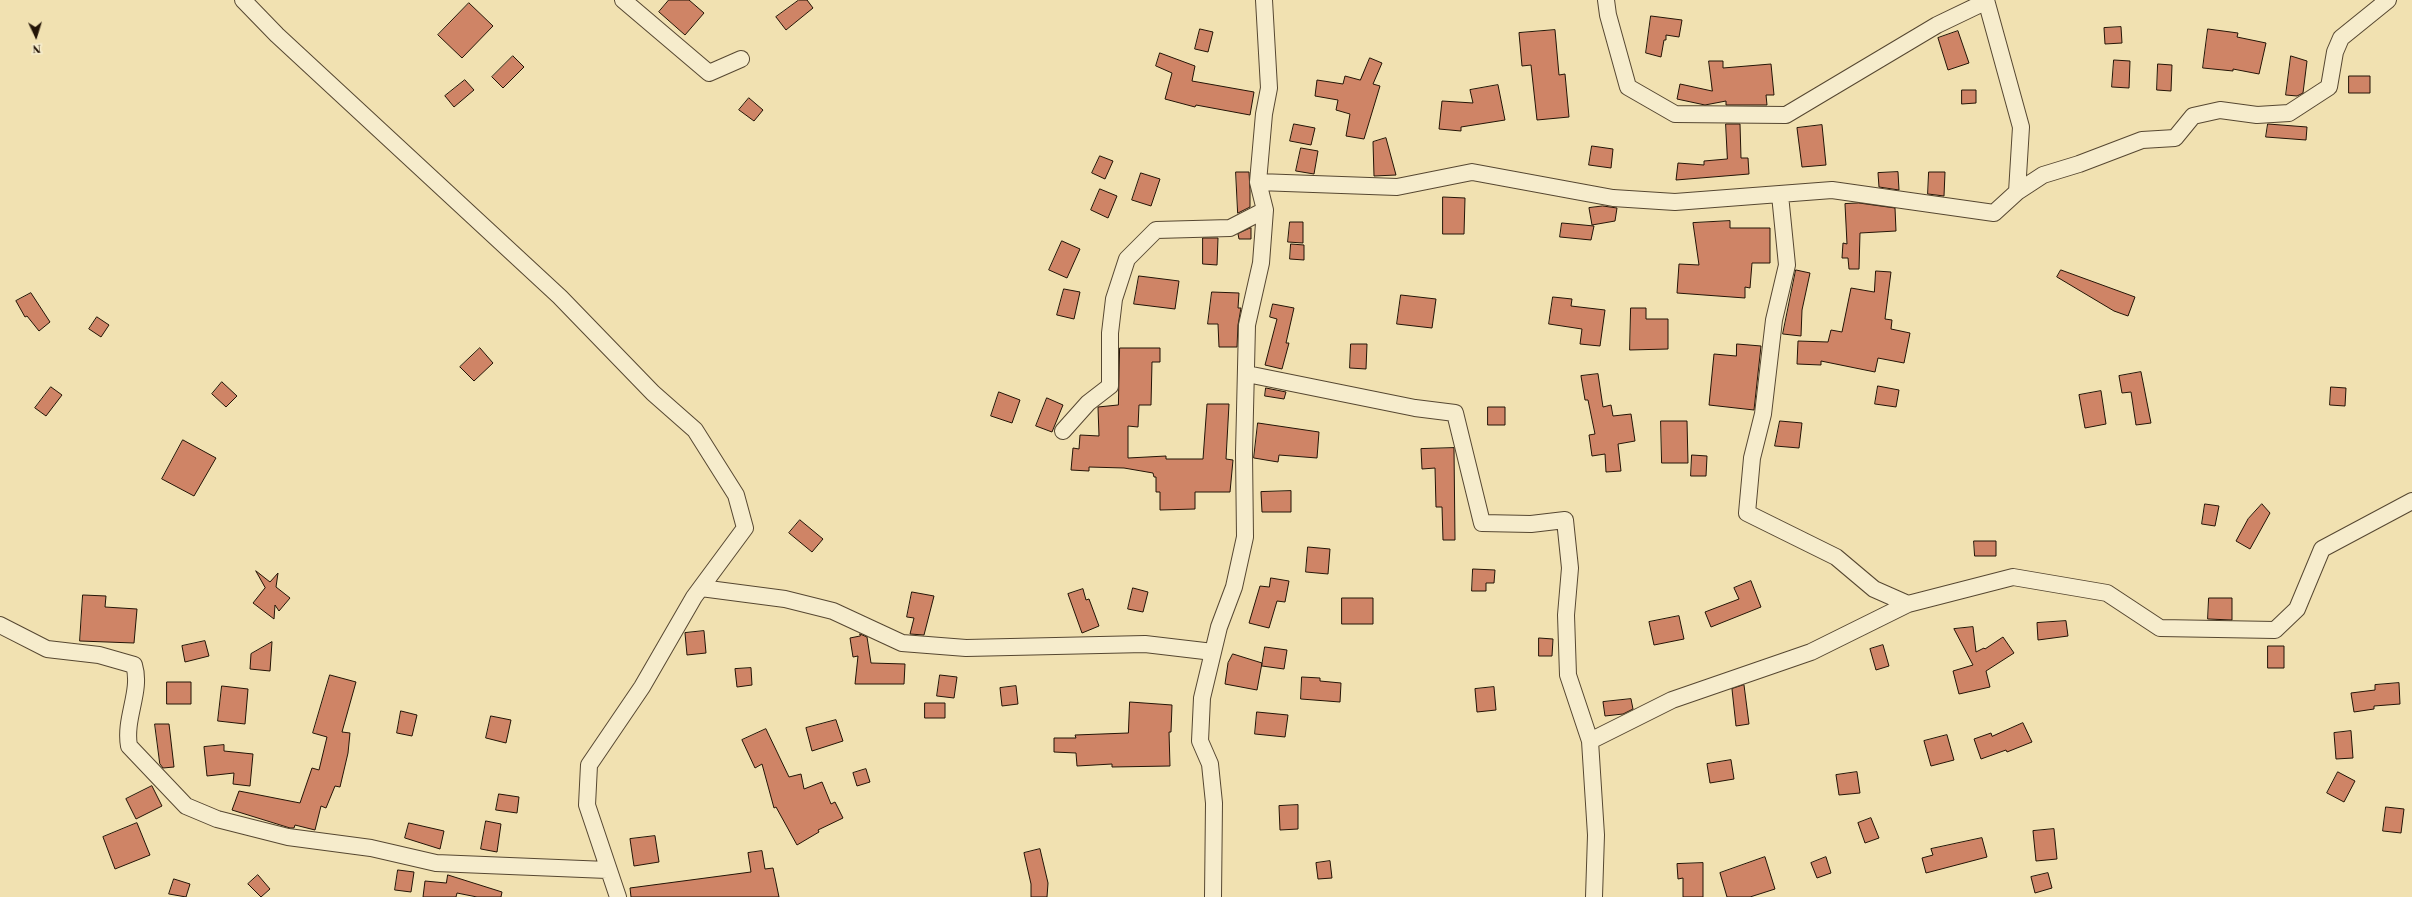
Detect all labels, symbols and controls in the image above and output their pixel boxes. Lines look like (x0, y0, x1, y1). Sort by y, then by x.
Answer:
north arrow (16, 16, 56, 56)
text: N (32, 41, 42, 55)

